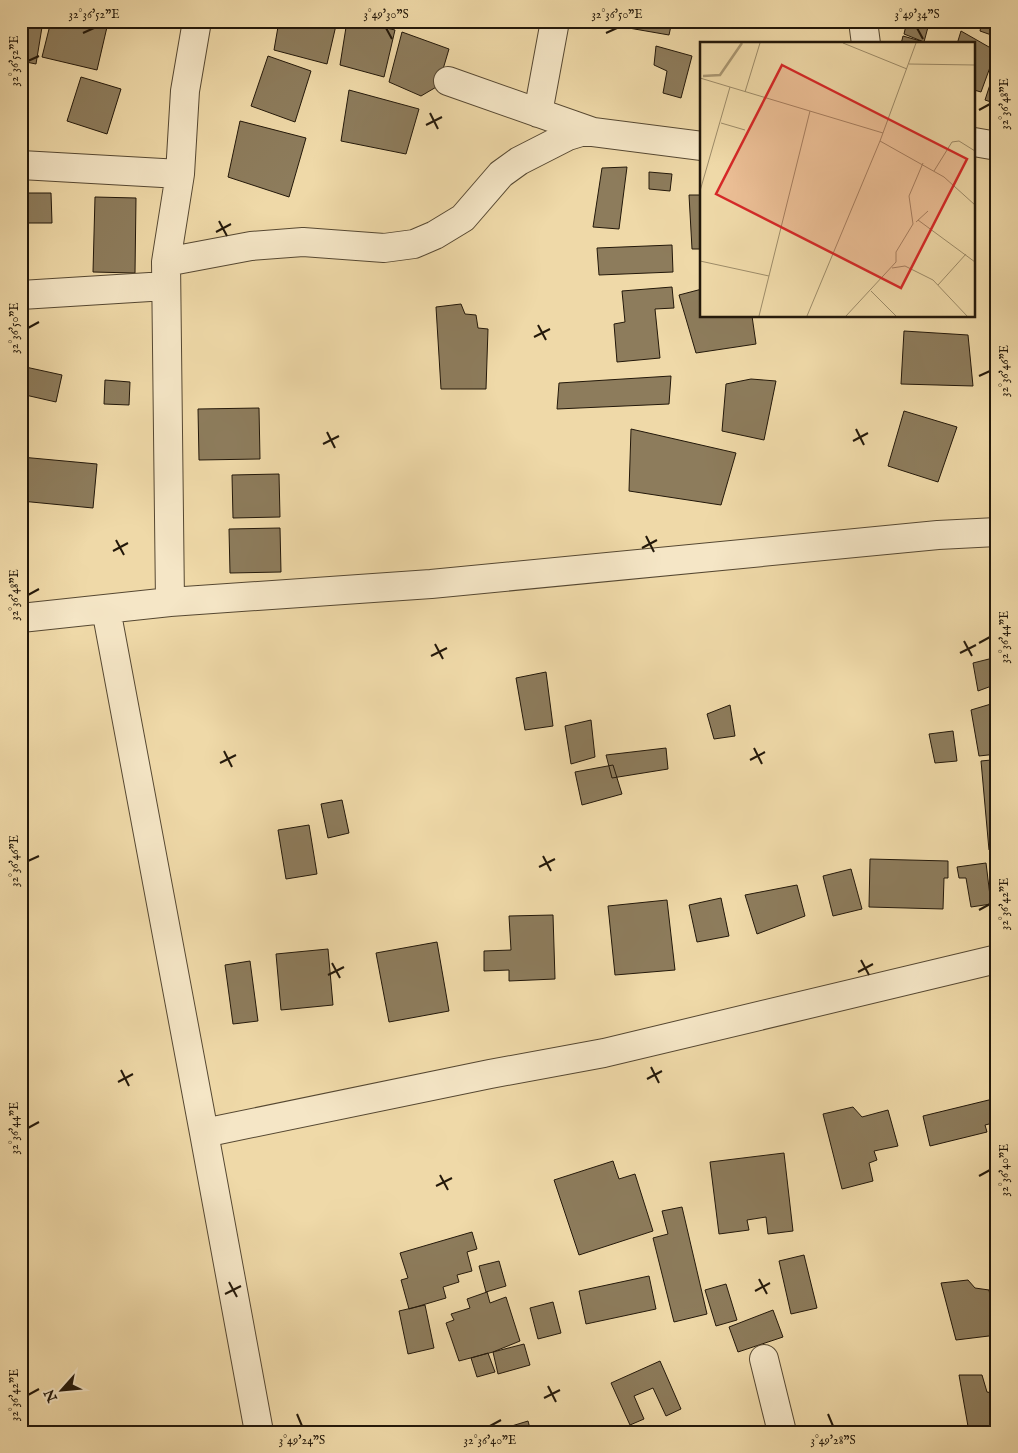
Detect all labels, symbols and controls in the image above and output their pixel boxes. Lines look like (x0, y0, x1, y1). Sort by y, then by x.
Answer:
text: 32°36'52"E (69, 7, 119, 22)
text: 3°49'30"S (363, 7, 409, 22)
text: 32°36'50"E (591, 7, 643, 22)
text: 3°49'34"S (894, 7, 940, 22)
text: 32°36'52"E (7, 36, 22, 86)
inset map (700, 42, 976, 318)
text: 32°36'48"E (997, 78, 1012, 130)
text: 32°36'50"E (7, 302, 22, 354)
text: 32°36'46"E (997, 345, 1012, 397)
text: 32°36'48"E (7, 569, 22, 621)
text: 32°36'44"E (997, 611, 1012, 663)
text: 32°36'46"E (7, 835, 22, 887)
text: 32°36'42"E (997, 878, 1012, 930)
text: 32°36'44"E (7, 1102, 22, 1154)
text: 32°36'40"E (997, 1144, 1012, 1196)
north arrow (38, 1366, 88, 1416)
text: 32°36'42"E (7, 1369, 22, 1421)
text: N (41, 1386, 63, 1406)
text: 3°49'24"S (279, 1433, 325, 1448)
text: 32°36'40"E (464, 1433, 516, 1448)
text: 3°49'28"S (810, 1433, 856, 1448)

